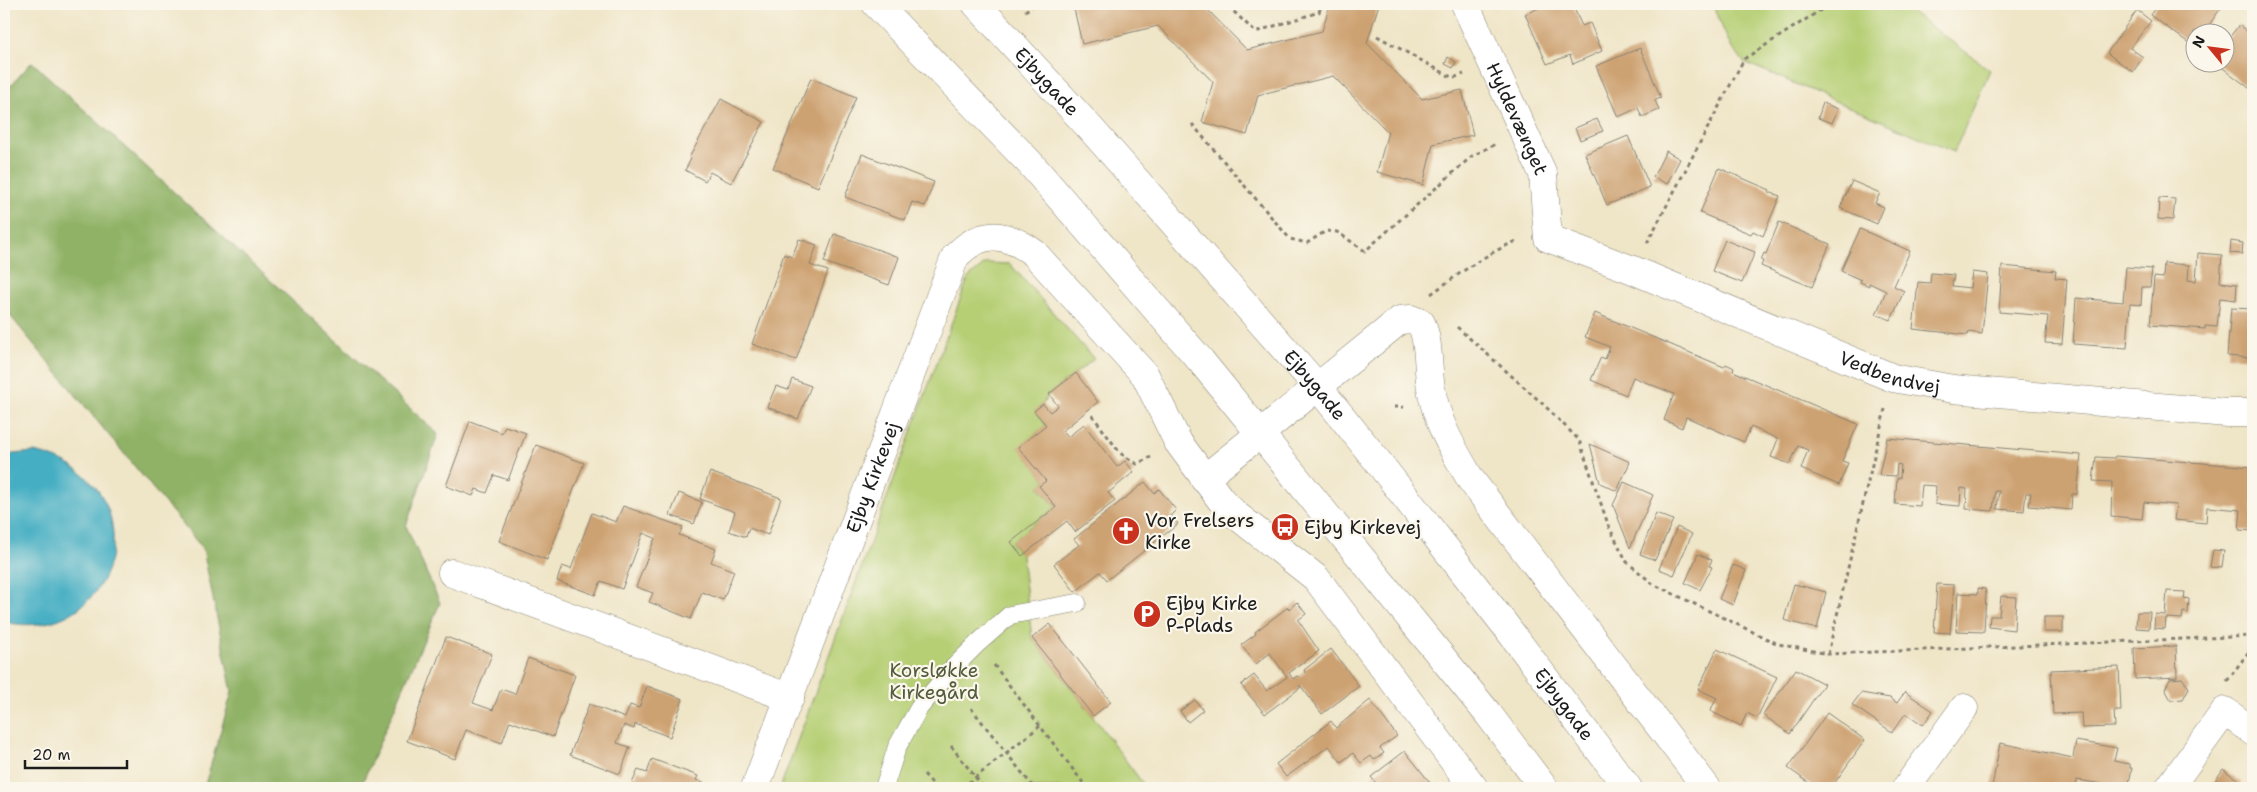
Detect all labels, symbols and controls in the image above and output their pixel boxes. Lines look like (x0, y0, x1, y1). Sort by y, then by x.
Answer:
north arrow (2184, 22, 2234, 72)
text: N (2188, 32, 2209, 51)
street label: Ejbygade (1009, 42, 1085, 121)
street label: Hyldevænget (1481, 58, 1554, 179)
street label: Ejbygade (1278, 344, 1352, 425)
street label: Vedbendvej (1836, 345, 1942, 399)
street label: Ejby Kirkevej (840, 418, 904, 536)
place label: Vor Frelsers Kirke (1145, 508, 1254, 555)
bus stop icon: Ejby Kirkevej (1270, 512, 1300, 542)
place label: Ejby Kirkevej (1304, 515, 1421, 540)
church icon: Vor Frelsers Kirke (1111, 516, 1141, 546)
place label: Ejby Kirke P-Plads (1166, 591, 1258, 638)
parking icon: Ejby Kirke P-Plads (1132, 599, 1162, 629)
park label: Korsløkke Kirkegård (889, 658, 979, 705)
street label: Ejbygade (1529, 662, 1600, 745)
scale bar (25, 737, 128, 769)
text: 20 m (32, 745, 71, 765)

